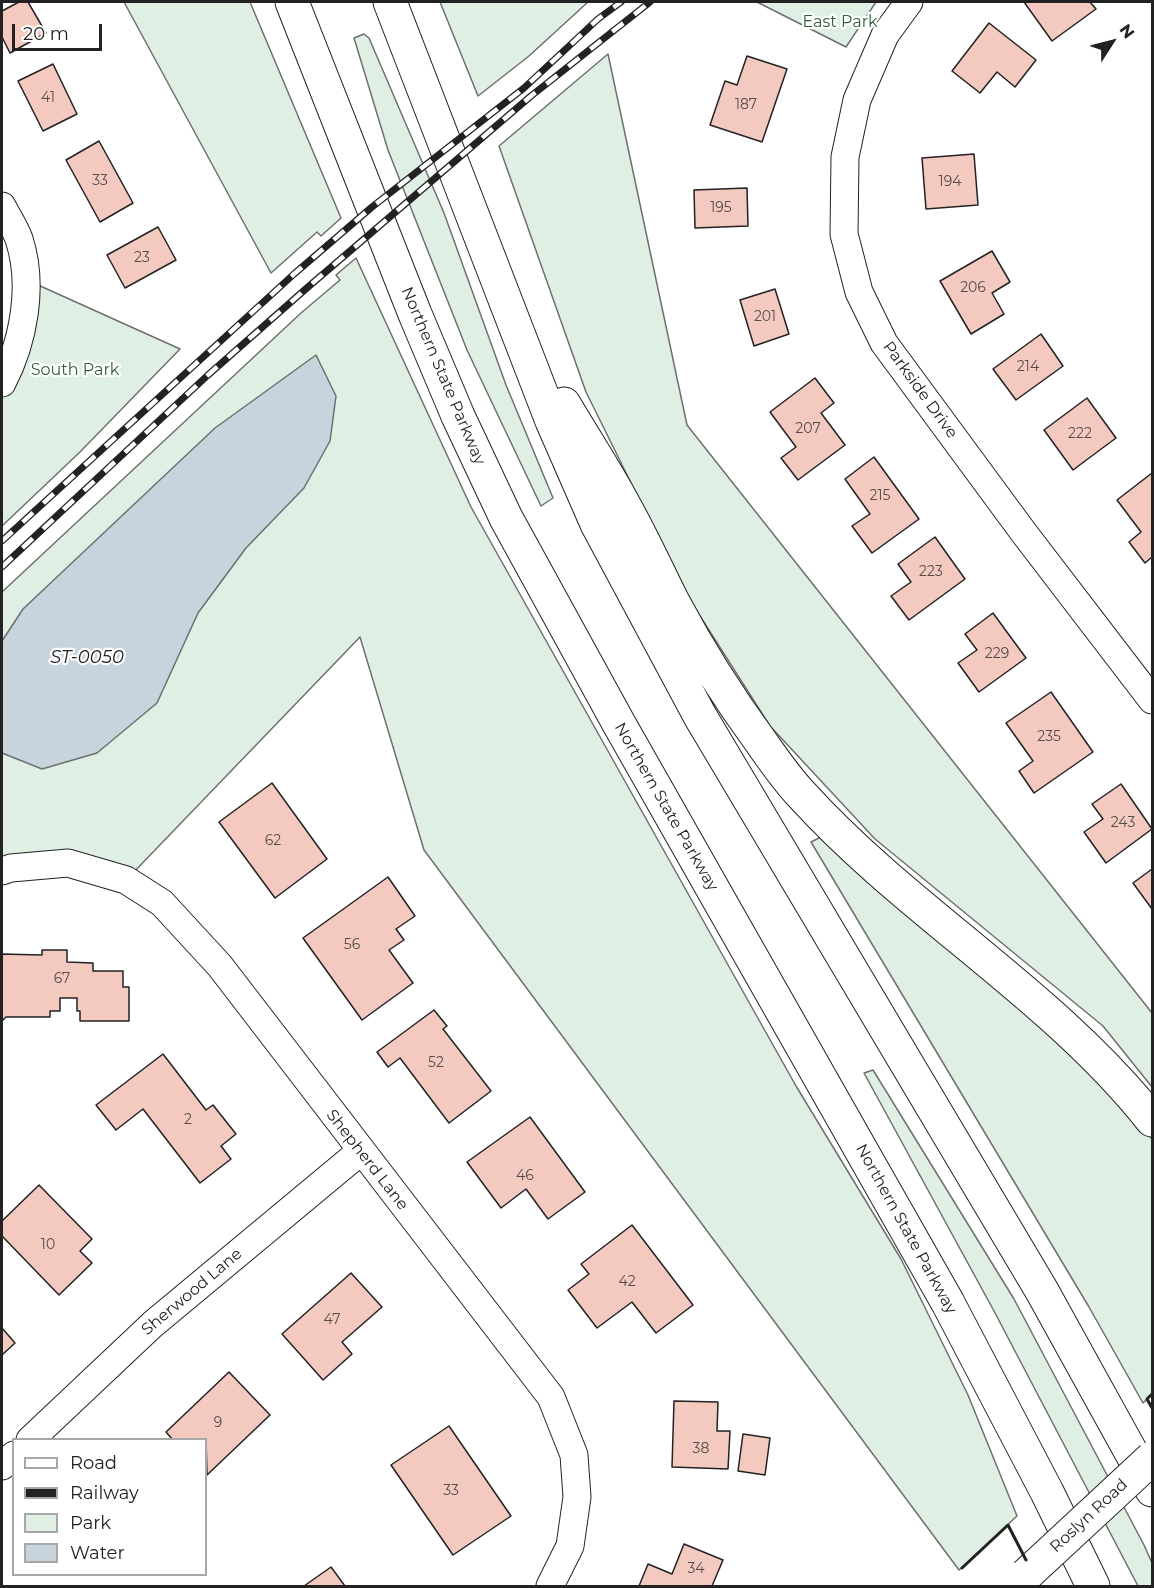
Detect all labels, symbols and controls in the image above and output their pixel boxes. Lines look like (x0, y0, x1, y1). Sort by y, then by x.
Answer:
scale bar (15, 12, 105, 50)
park label: East Park (802, 12, 878, 32)
north arrow (1082, 12, 1142, 72)
text: N (1115, 20, 1138, 42)
text: 20 m (23, 23, 69, 45)
house number: 41 (41, 90, 55, 106)
house number: 187 (735, 97, 757, 113)
house number: 33 (92, 173, 108, 189)
house number: 194 (939, 174, 961, 190)
house number: 195 (710, 200, 732, 216)
house number: 23 (134, 250, 150, 266)
house number: 206 (960, 280, 986, 296)
street label: Northern State Parkway (397, 284, 489, 468)
house number: 201 (754, 309, 776, 325)
street label: Parkside Drive (878, 338, 962, 442)
house number: 214 (1017, 359, 1039, 375)
park label: South Park (31, 360, 119, 380)
house number: 207 (795, 421, 821, 437)
house number: 222 (1068, 426, 1092, 442)
house number: 215 (870, 488, 890, 504)
house number: 223 (919, 564, 943, 580)
house number: 229 (985, 646, 1009, 662)
water label: ST-0050 (50, 647, 124, 669)
street label: Northern State Parkway (610, 719, 722, 895)
house number: 235 (1037, 729, 1061, 745)
house number: 243 (1111, 815, 1135, 831)
house number: 62 (265, 833, 281, 849)
house number: 56 (344, 937, 360, 953)
house number: 67 (54, 971, 70, 987)
house number: 52 (428, 1055, 444, 1071)
street label: Shepherd Lane (322, 1106, 412, 1214)
house number: 2 (184, 1112, 192, 1128)
street label: Northern State Parkway (851, 1141, 961, 1317)
house number: 46 (516, 1168, 534, 1184)
house number: 10 (41, 1237, 55, 1253)
street label: Sherwood Lane (138, 1244, 246, 1340)
house number: 42 (618, 1274, 636, 1290)
house number: 47 (324, 1312, 340, 1328)
house number: 9 (214, 1415, 222, 1431)
legend (12, 1438, 207, 1576)
house number: 38 (693, 1441, 709, 1457)
text: Road (70, 1452, 117, 1474)
street label: Roslyn Road (1046, 1475, 1132, 1557)
text: Railway (70, 1482, 139, 1504)
house number: 33 (443, 1483, 459, 1499)
text: Park (70, 1512, 111, 1534)
text: Water (70, 1542, 125, 1564)
house number: 34 (687, 1561, 705, 1577)

